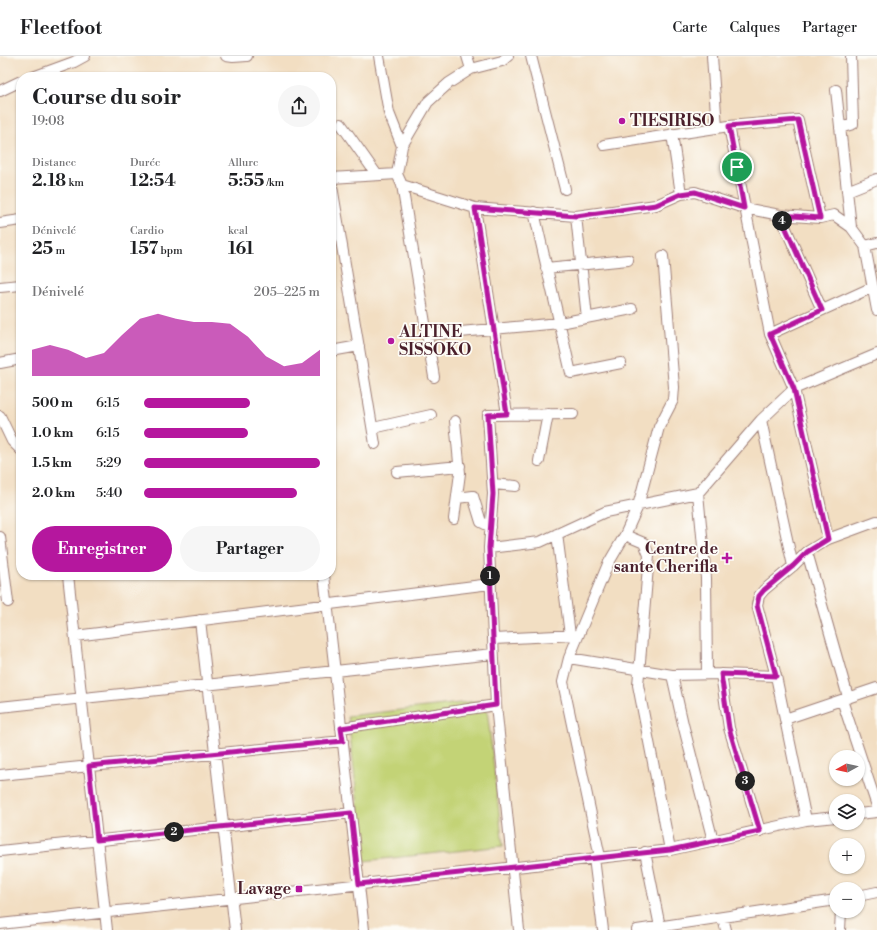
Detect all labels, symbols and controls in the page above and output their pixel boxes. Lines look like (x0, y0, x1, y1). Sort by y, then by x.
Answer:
text: Fleetfoot (20, 16, 102, 40)
text: Carte (672, 19, 707, 37)
text: Calques (729, 19, 780, 37)
text: Partager (802, 19, 857, 37)
text: Course du soir (32, 84, 181, 111)
button: share (278, 85, 320, 127)
place label: TIESIRISO (630, 111, 714, 131)
text: 19:08 (32, 113, 65, 129)
marker: TIESIRISO (617, 116, 627, 126)
pin (720, 150, 754, 184)
text: Distance (32, 156, 76, 170)
text: Durée (130, 156, 161, 170)
text: Allure (228, 156, 259, 170)
icon: arrive (726, 156, 748, 178)
text: 2.18 (32, 170, 66, 192)
text: 12:54 (130, 170, 176, 192)
text: 5:55 (228, 170, 264, 192)
text: km (66, 176, 84, 190)
text: /km (264, 176, 284, 190)
pin: 4 (772, 211, 792, 231)
text: 4 (778, 214, 786, 228)
text: Dénivelé (32, 224, 76, 238)
text: Cardio (130, 224, 164, 238)
text: kcal (228, 224, 248, 238)
text: 25 (32, 238, 53, 260)
text: 157 (130, 238, 158, 260)
text: 161 (228, 238, 254, 260)
text: m (53, 244, 65, 258)
text: bpm (158, 244, 183, 258)
text: Dénivelé (32, 284, 84, 300)
text: 205–225 m (254, 284, 320, 300)
place label: ALTINE SISSOKO (398, 322, 471, 360)
marker: ALTINE SISSOKO (386, 336, 396, 346)
text: 500 m (32, 395, 73, 411)
text: 6:15 (96, 395, 120, 411)
text: 1.0 km (32, 425, 73, 441)
text: 6:15 (96, 425, 120, 441)
text: 1.5 km (32, 455, 72, 471)
text: 5:29 (96, 455, 121, 471)
text: 2.0 km (32, 485, 75, 501)
text: 5:40 (96, 485, 122, 501)
button: Enregistrer (32, 526, 172, 572)
button: Partager (180, 526, 320, 572)
place label: Centre de sante Cherifla (614, 539, 718, 577)
marker: Centre de sante Cherifla (721, 552, 733, 564)
pin: 1 (480, 566, 500, 586)
text: 1 (487, 569, 493, 583)
north arrow (829, 750, 865, 786)
map controls (829, 750, 865, 918)
pin: 3 (735, 771, 755, 791)
text: 3 (742, 774, 748, 788)
button: layers (829, 794, 865, 830)
pin: 2 (164, 822, 184, 842)
text: 2 (171, 825, 177, 839)
button: + (829, 838, 865, 874)
place label: Lavage (237, 879, 291, 899)
button: − (829, 882, 865, 918)
marker: Lavage (294, 884, 304, 894)

